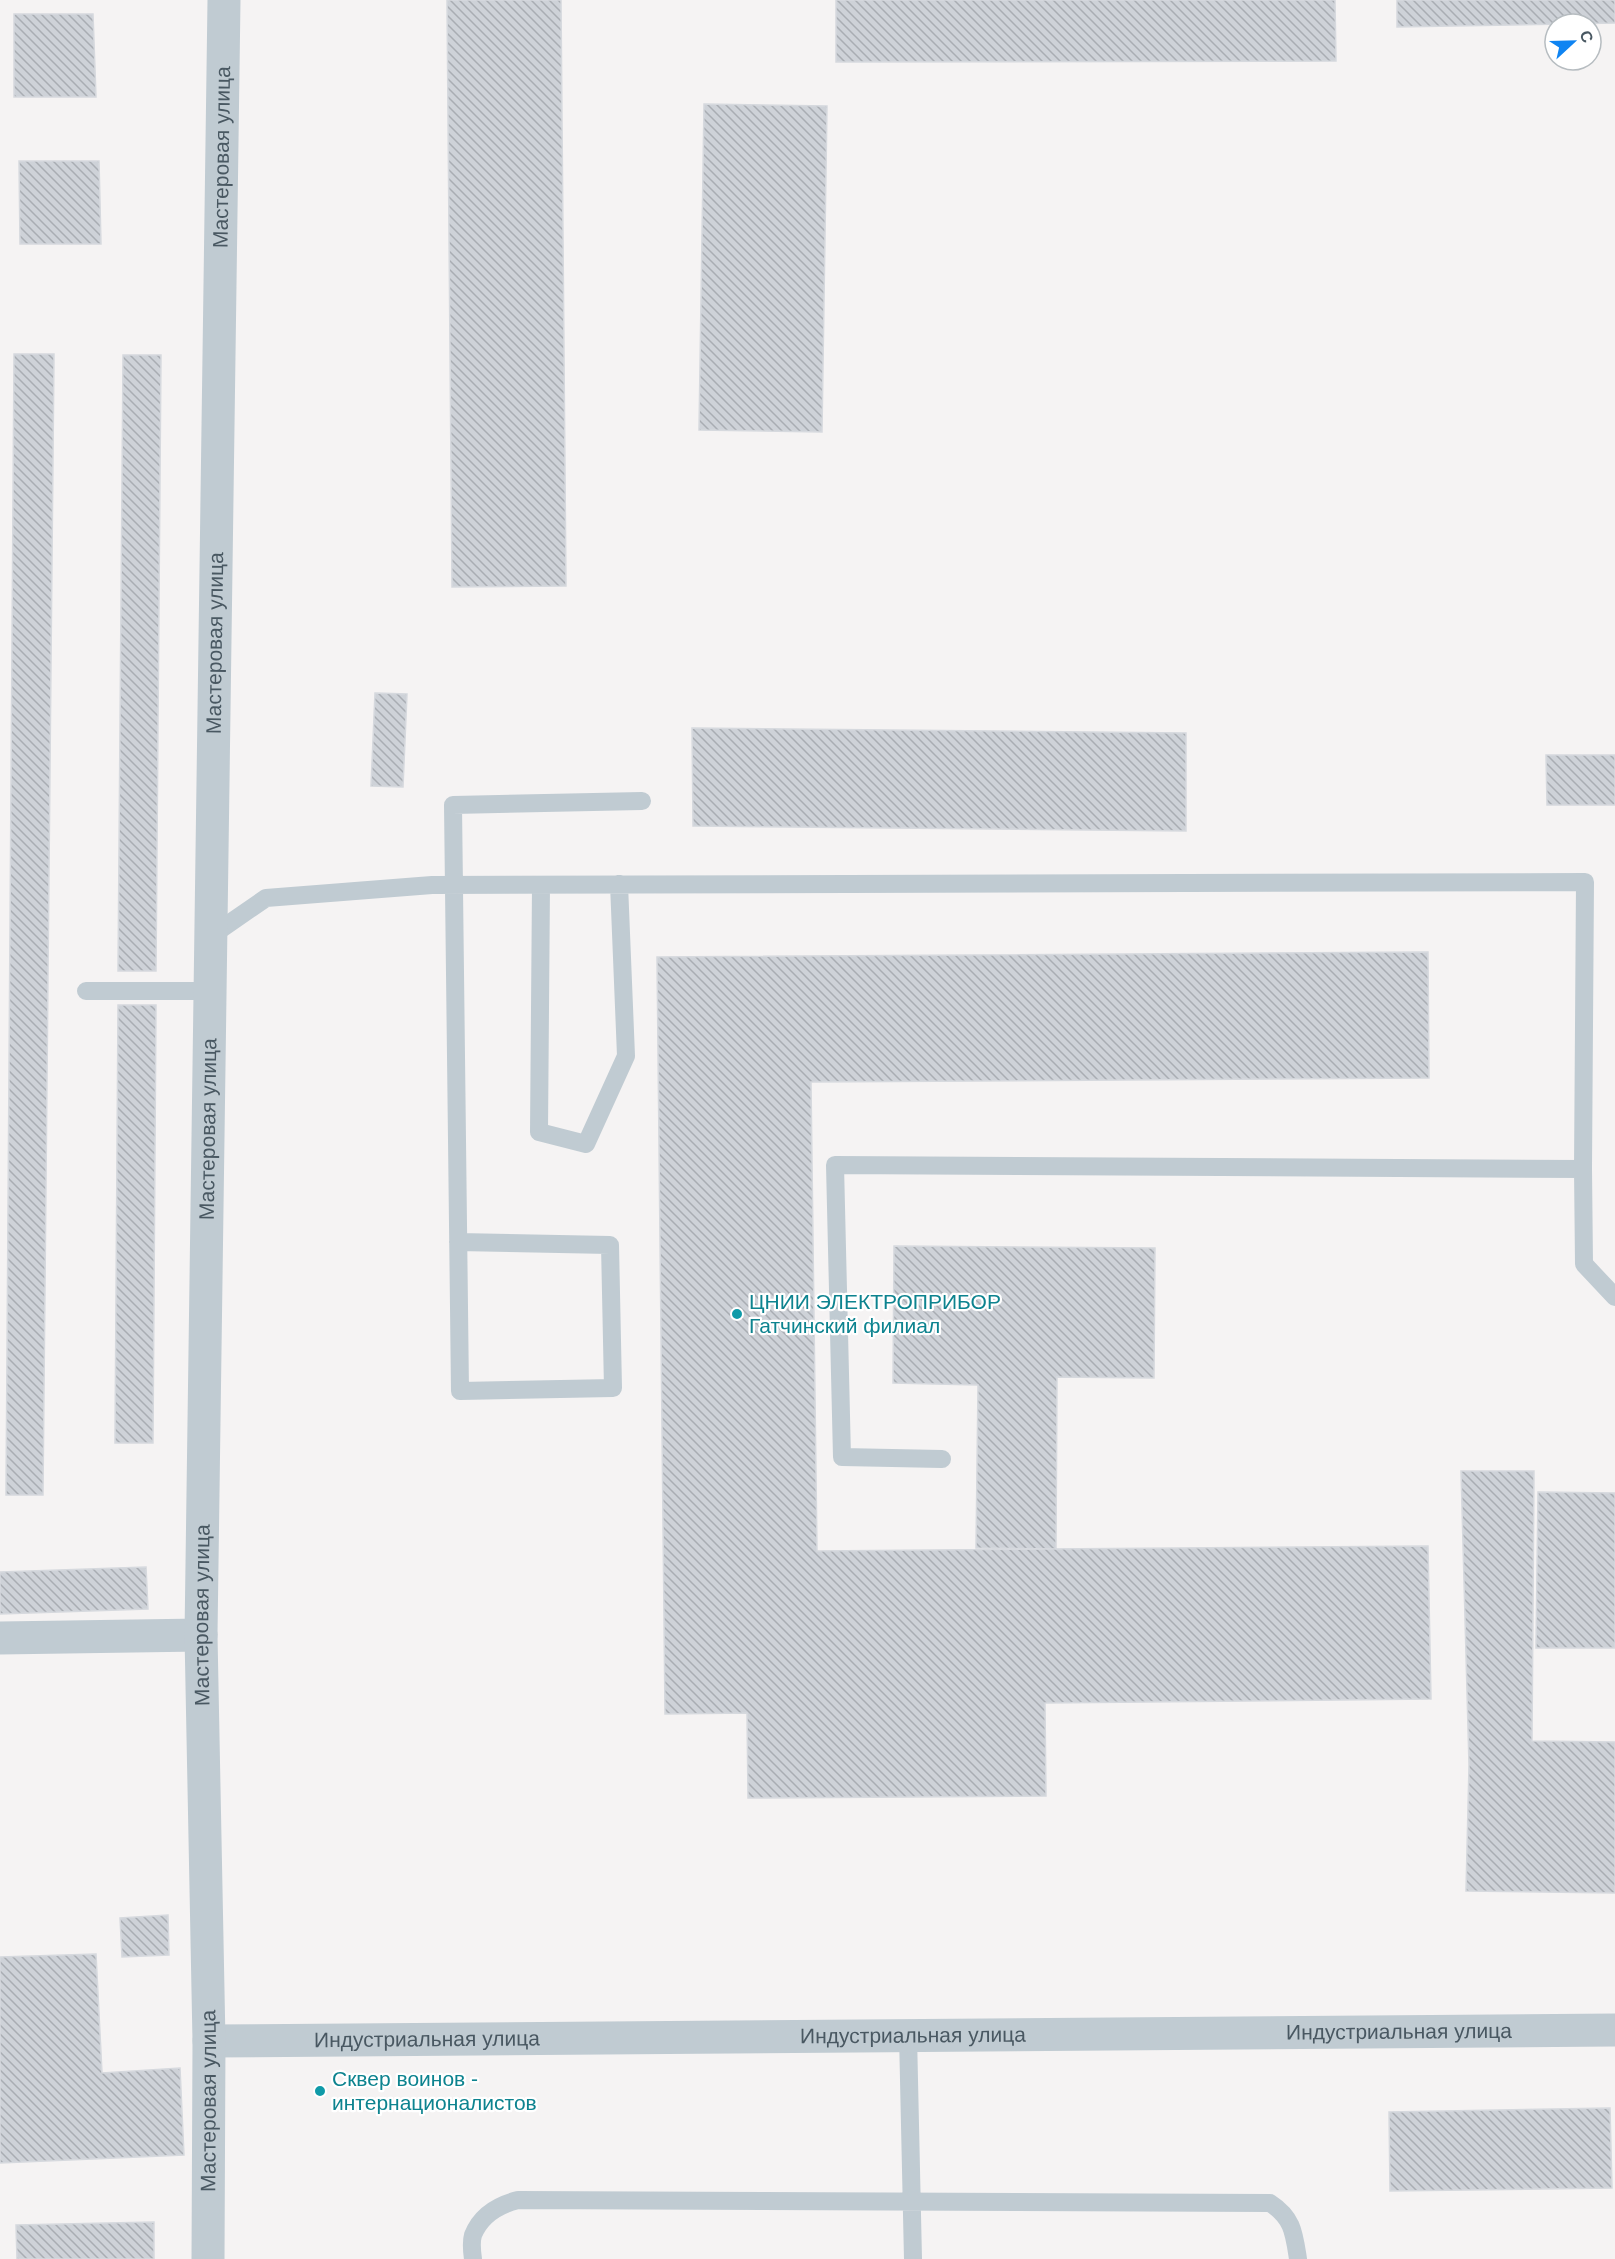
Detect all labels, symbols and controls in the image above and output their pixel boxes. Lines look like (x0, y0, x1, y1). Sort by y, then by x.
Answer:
north arrow (1543, 12, 1603, 72)
text: С (1576, 28, 1597, 46)
street label: Мастеровая улица (209, 66, 234, 248)
street label: Мастеровая улица (202, 552, 227, 734)
street label: Мастеровая улица (195, 1038, 220, 1220)
place label: ЦНИИ ЭЛЕКТРОПРИБОР Гатчинский филиал (749, 1290, 1001, 1337)
marker: ЦНИИ ЭЛЕКТРОПРИБОР Гатчинский филиал (730, 1307, 744, 1321)
street label: Мастеровая улица (189, 1524, 214, 1706)
street label: Мастеровая улица (196, 2009, 220, 2192)
street label: Индустриальная улица (1286, 2019, 1512, 2044)
street label: Индустриальная улица (800, 2023, 1026, 2047)
street label: Индустриальная улица (314, 2026, 540, 2051)
place label: Сквер воинов - интернационалистов (332, 2067, 537, 2114)
marker: Сквер воинов - интернационалистов (313, 2084, 327, 2098)

